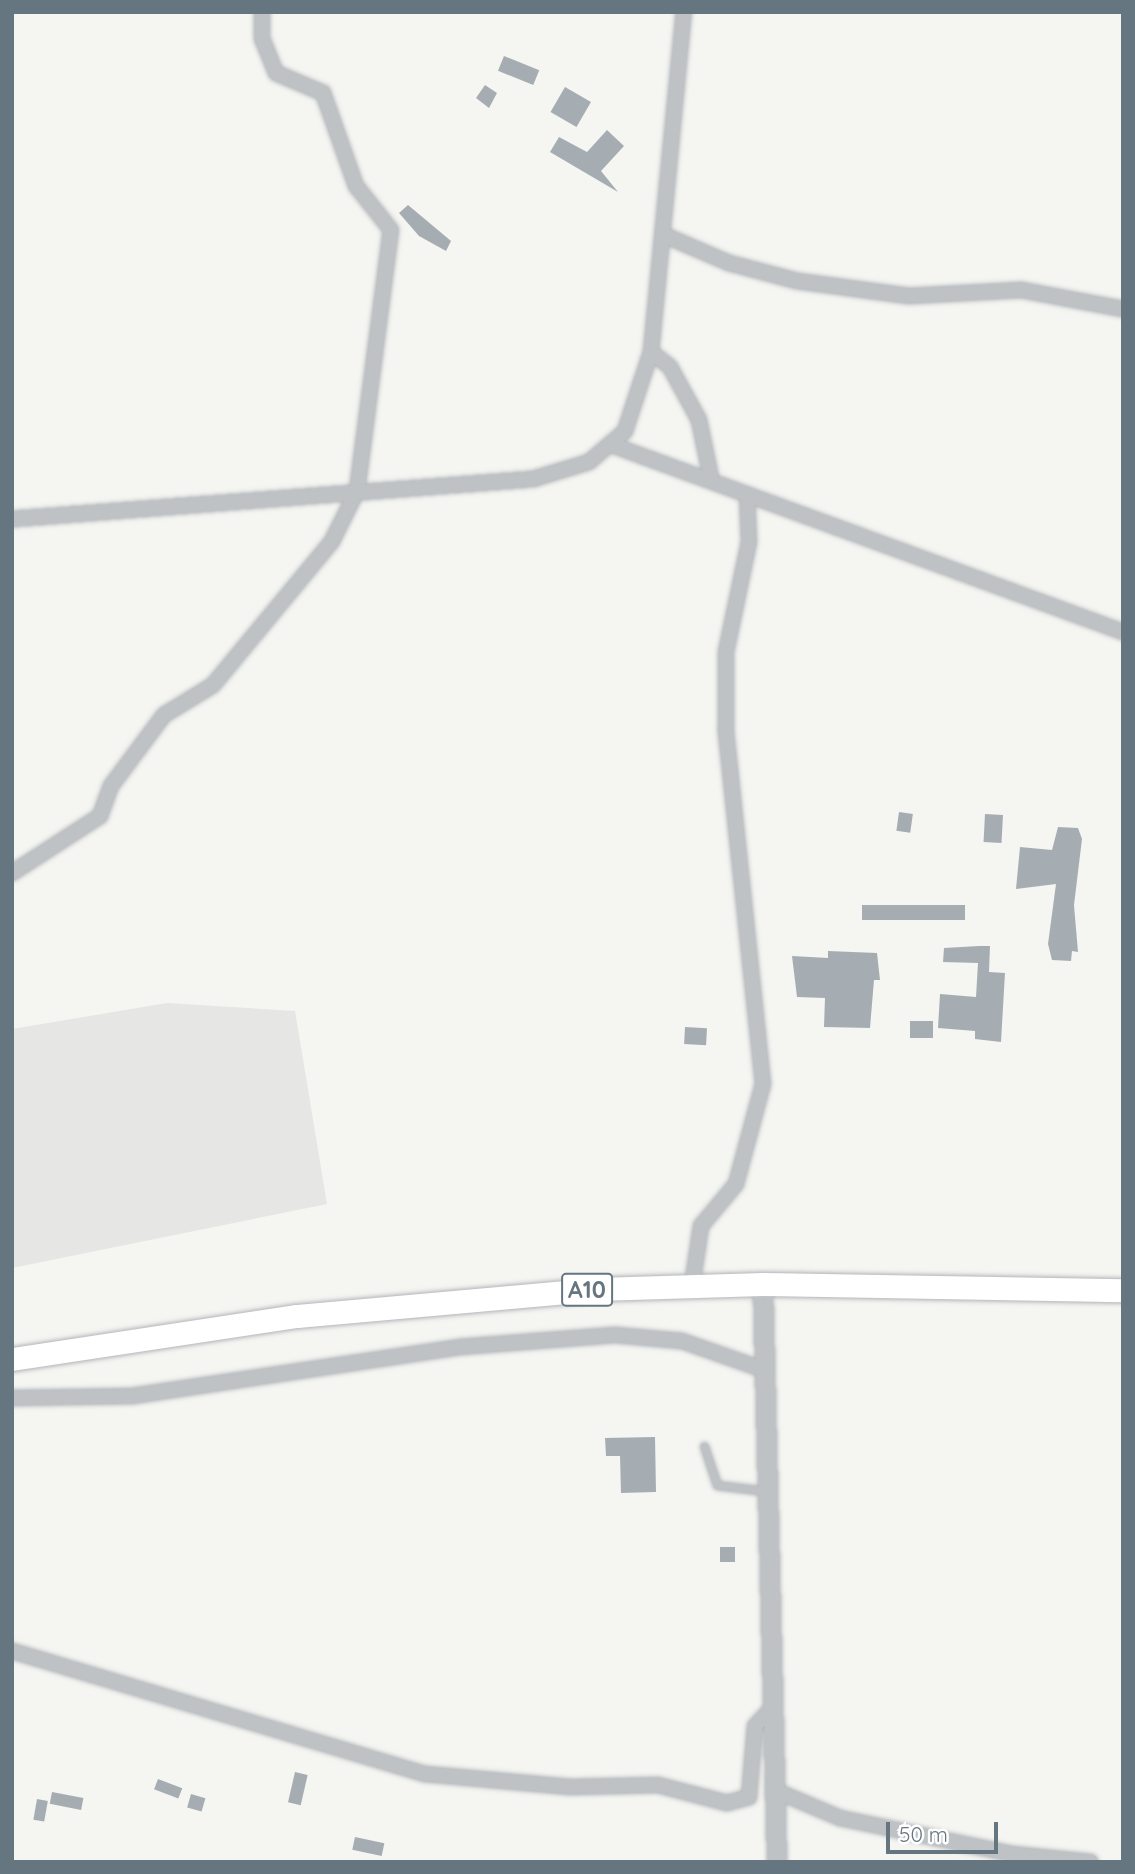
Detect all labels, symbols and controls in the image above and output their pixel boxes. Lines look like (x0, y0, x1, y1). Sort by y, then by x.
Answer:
road number: A10 (561, 1270, 613, 1310)
scale bar (890, 1808, 1002, 1852)
text: 50 m (899, 1821, 948, 1847)

